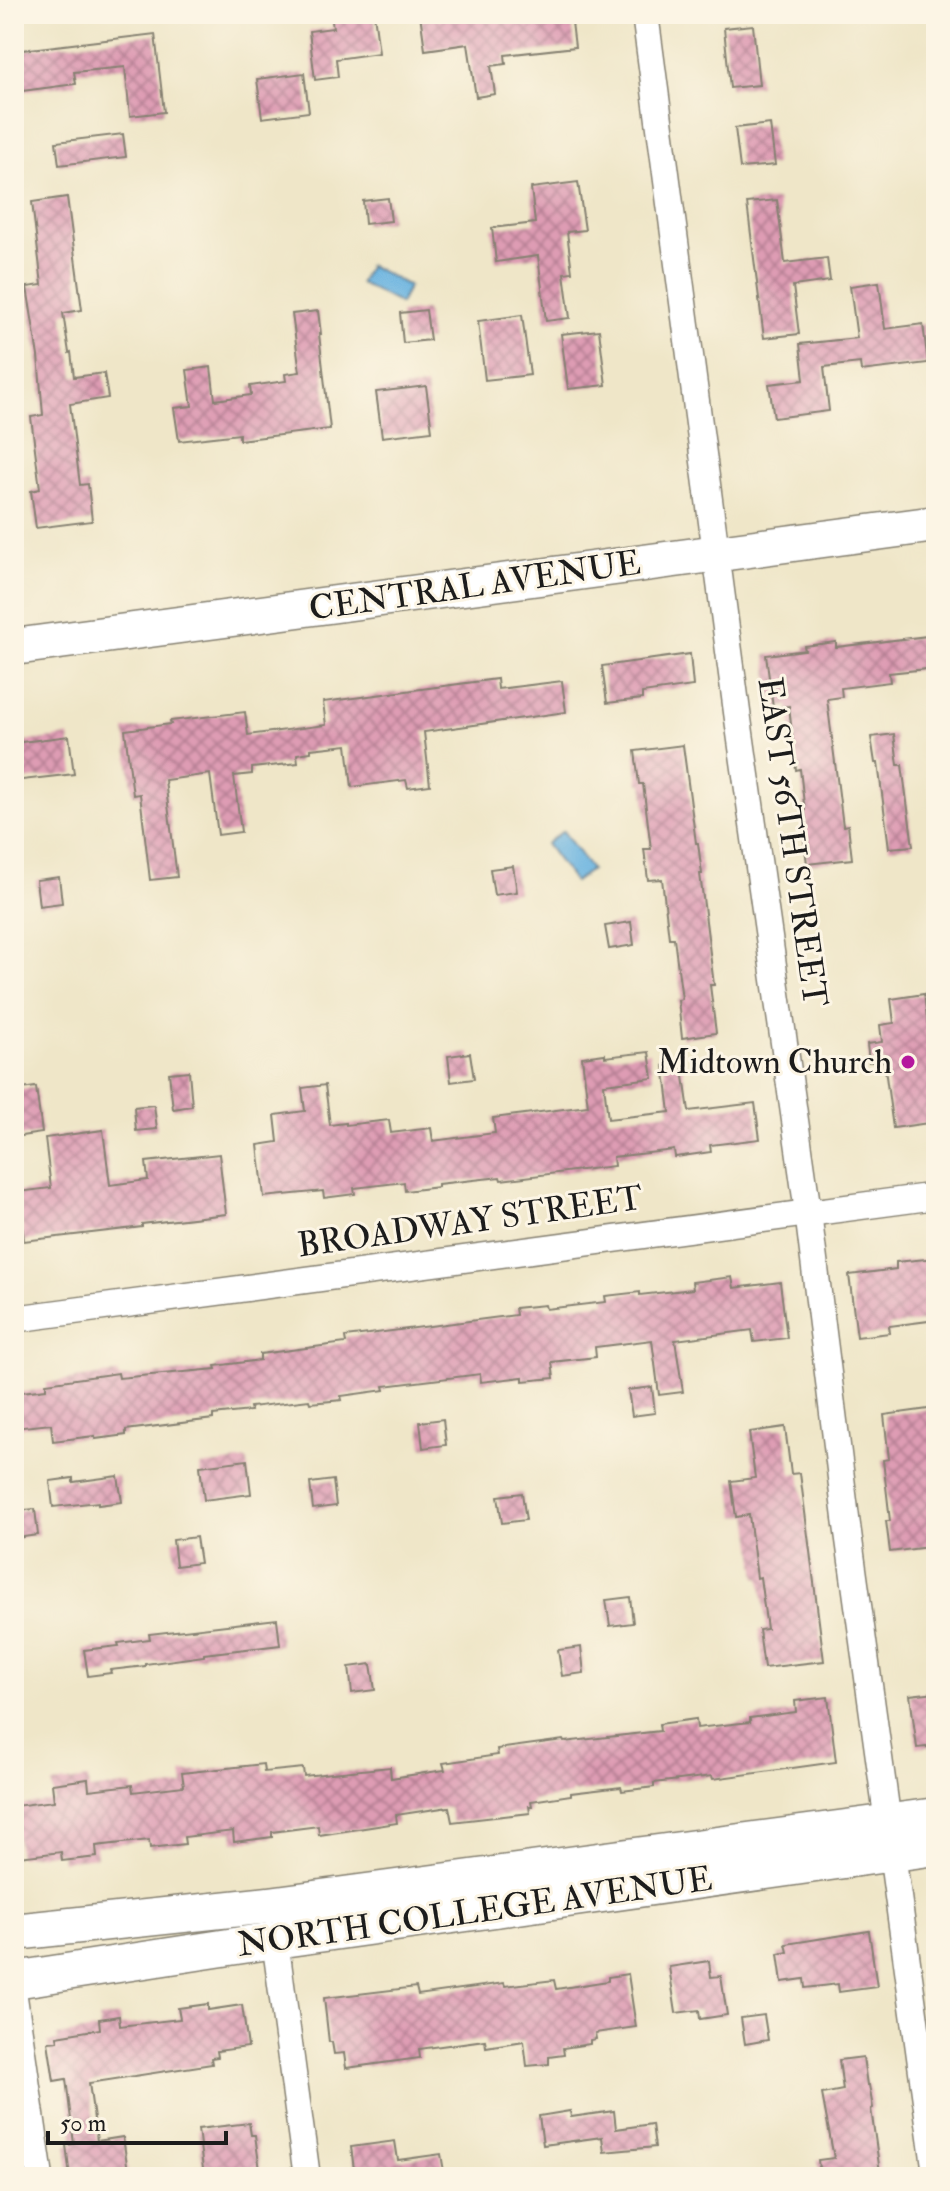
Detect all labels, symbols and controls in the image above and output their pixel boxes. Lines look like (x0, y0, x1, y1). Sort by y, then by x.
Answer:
street label: CENTRAL AVENUE (306, 541, 644, 631)
street label: EAST 56TH STREET (748, 674, 836, 1010)
place label: Midtown Church (657, 1041, 892, 1084)
marker: Midtown Church (899, 1053, 917, 1071)
street label: BROADWAY STREET (295, 1176, 645, 1268)
street label: NORTH COLLEGE AVENUE (235, 1857, 715, 1967)
scale bar (48, 2095, 226, 2145)
text: 50 m (60, 2108, 107, 2139)

